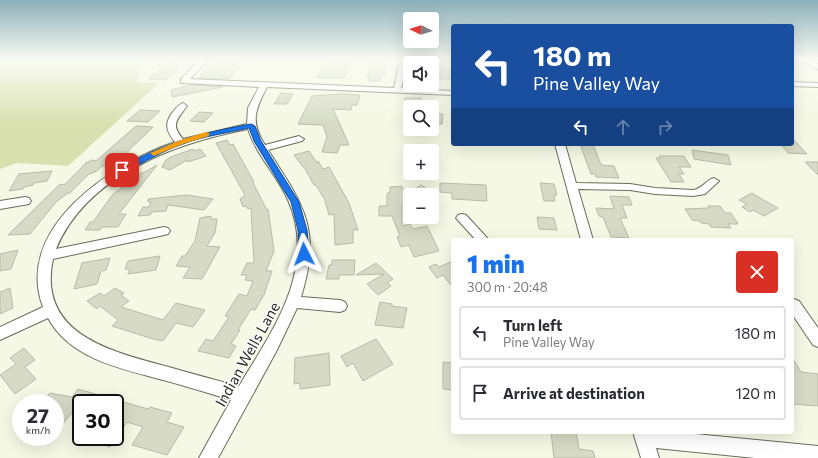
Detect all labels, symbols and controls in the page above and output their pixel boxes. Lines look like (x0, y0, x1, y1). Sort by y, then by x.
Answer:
north arrow (403, 12, 439, 48)
map controls (403, 12, 439, 224)
text: 180 m (533, 38, 611, 72)
icon: left (467, 40, 519, 92)
button: sound (403, 56, 439, 92)
text: Pine Valley Way (533, 72, 660, 94)
button: search (403, 100, 439, 136)
icon: left (570, 116, 592, 138)
icon: ahead (612, 116, 634, 138)
icon: right (654, 116, 676, 138)
button: + (403, 144, 439, 180)
pin (105, 153, 139, 187)
icon: arrive (111, 159, 133, 181)
button: − (403, 188, 439, 224)
position arrow (283, 233, 325, 275)
text: 1 min (467, 249, 525, 278)
button: close (736, 251, 778, 293)
text: 300 m · 20:48 (467, 279, 548, 295)
street label: Indian Wells Lane (211, 298, 283, 410)
text: Turn left (503, 316, 562, 334)
icon: left (469, 322, 491, 344)
text: 180 m (735, 324, 776, 342)
text: Pine Valley Way (503, 334, 595, 350)
icon: arrive (469, 382, 491, 404)
text: Arrive at destination (503, 384, 645, 402)
text: 120 m (736, 384, 776, 402)
speed limit sign: 30 (72, 394, 124, 446)
text: 27 (27, 403, 49, 427)
text: km/h (26, 424, 50, 436)

